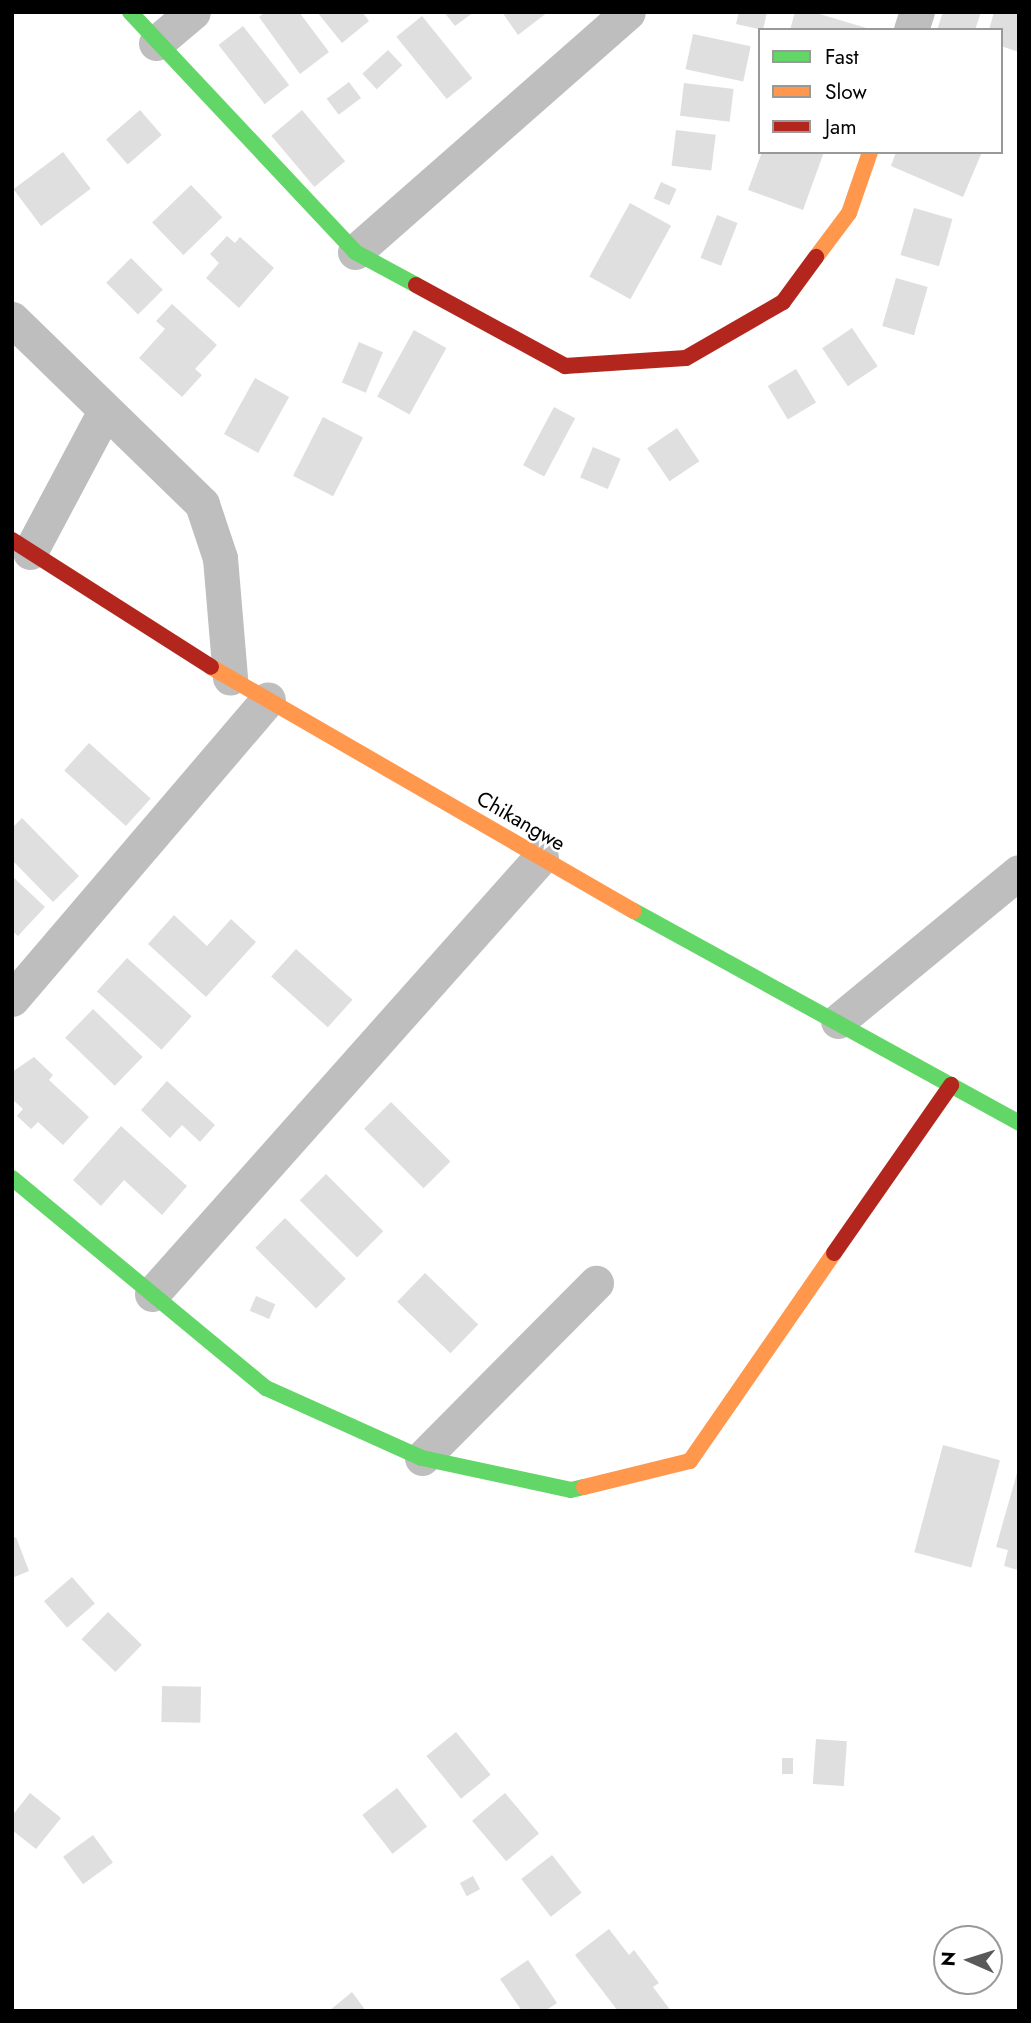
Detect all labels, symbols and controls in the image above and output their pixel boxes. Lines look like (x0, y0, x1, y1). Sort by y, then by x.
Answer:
legend (758, 28, 1003, 154)
text: Fast (825, 42, 858, 72)
text: Slow (825, 77, 867, 107)
text: Jam (825, 112, 857, 142)
street label: Chikangwe (472, 786, 570, 856)
north arrow (933, 1925, 1003, 1995)
text: N (935, 1951, 962, 1967)

